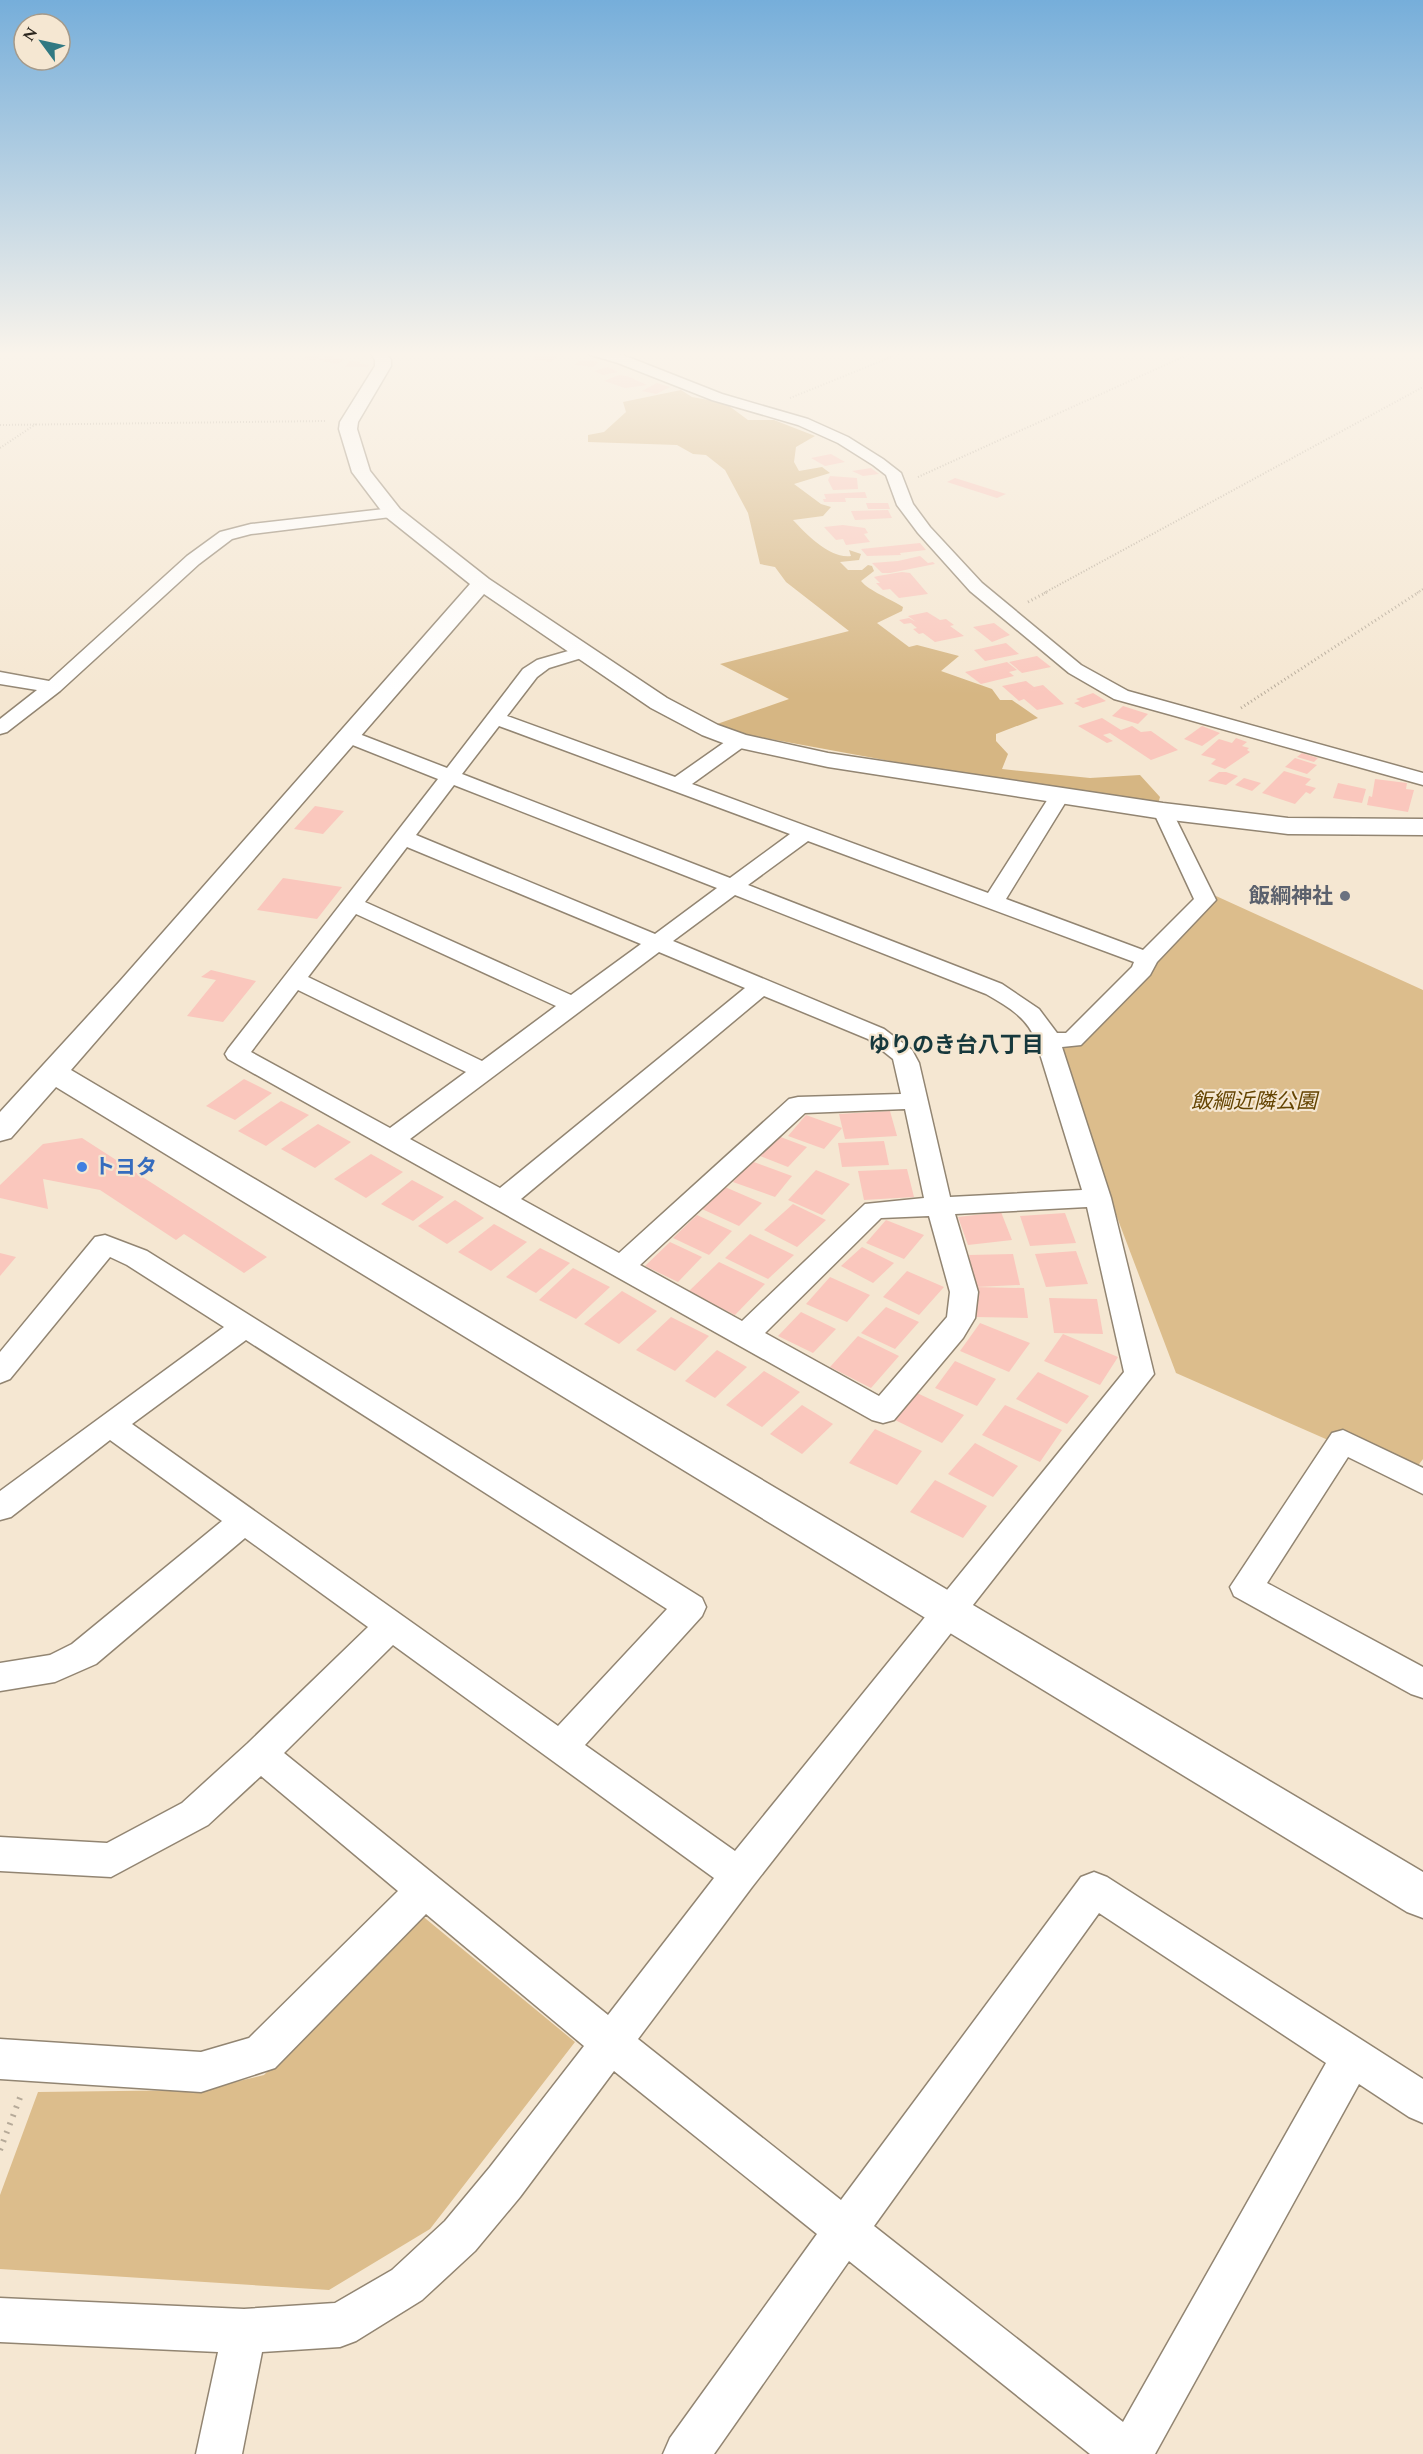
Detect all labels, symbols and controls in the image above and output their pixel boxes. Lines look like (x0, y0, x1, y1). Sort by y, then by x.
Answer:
north arrow (12, 12, 72, 72)
text: N (17, 22, 44, 46)
place label: 飯綱神社 (1248, 881, 1333, 913)
marker: 飯綱神社 (1338, 889, 1352, 903)
district label: ゆりのき台八丁目 (868, 1029, 1044, 1062)
park label: 飯綱近隣公園 (1191, 1086, 1320, 1118)
place label: トヨタ (94, 1152, 157, 1184)
marker: トヨタ (75, 1160, 89, 1174)

